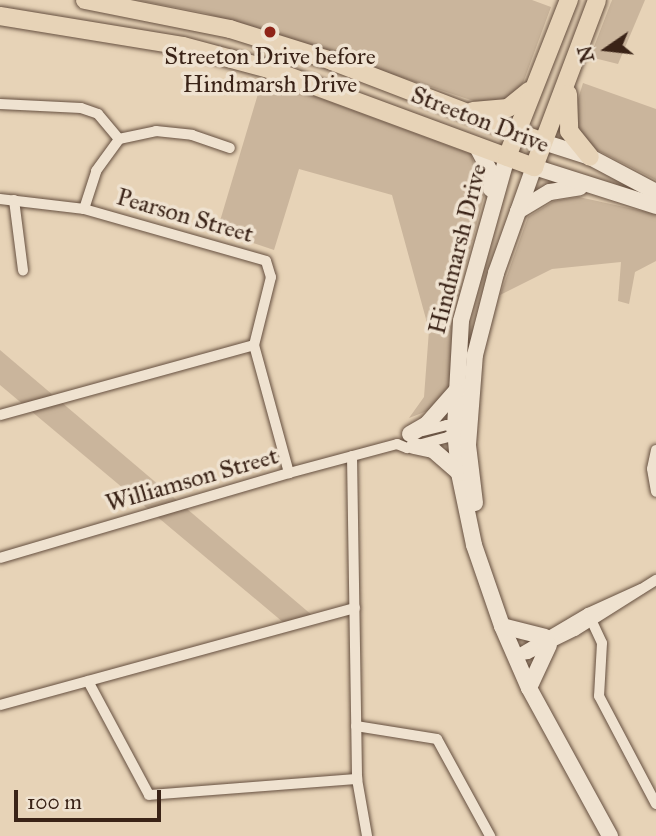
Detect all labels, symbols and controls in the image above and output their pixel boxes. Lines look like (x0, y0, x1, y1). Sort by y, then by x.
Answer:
north arrow (572, 14, 642, 84)
marker: Streeton Drive before Hindmarsh Drive (262, 24, 278, 40)
place label: Streeton Drive before Hindmarsh Drive (164, 43, 376, 99)
text: N (573, 44, 599, 65)
street label: Streeton Drive (407, 80, 553, 160)
street label: Hindmarsh Drive (423, 161, 493, 337)
street label: Pearson Street (113, 183, 257, 249)
street label: Williamson Street (102, 442, 282, 518)
scale bar (18, 776, 164, 820)
text: 100 m (27, 789, 82, 815)

